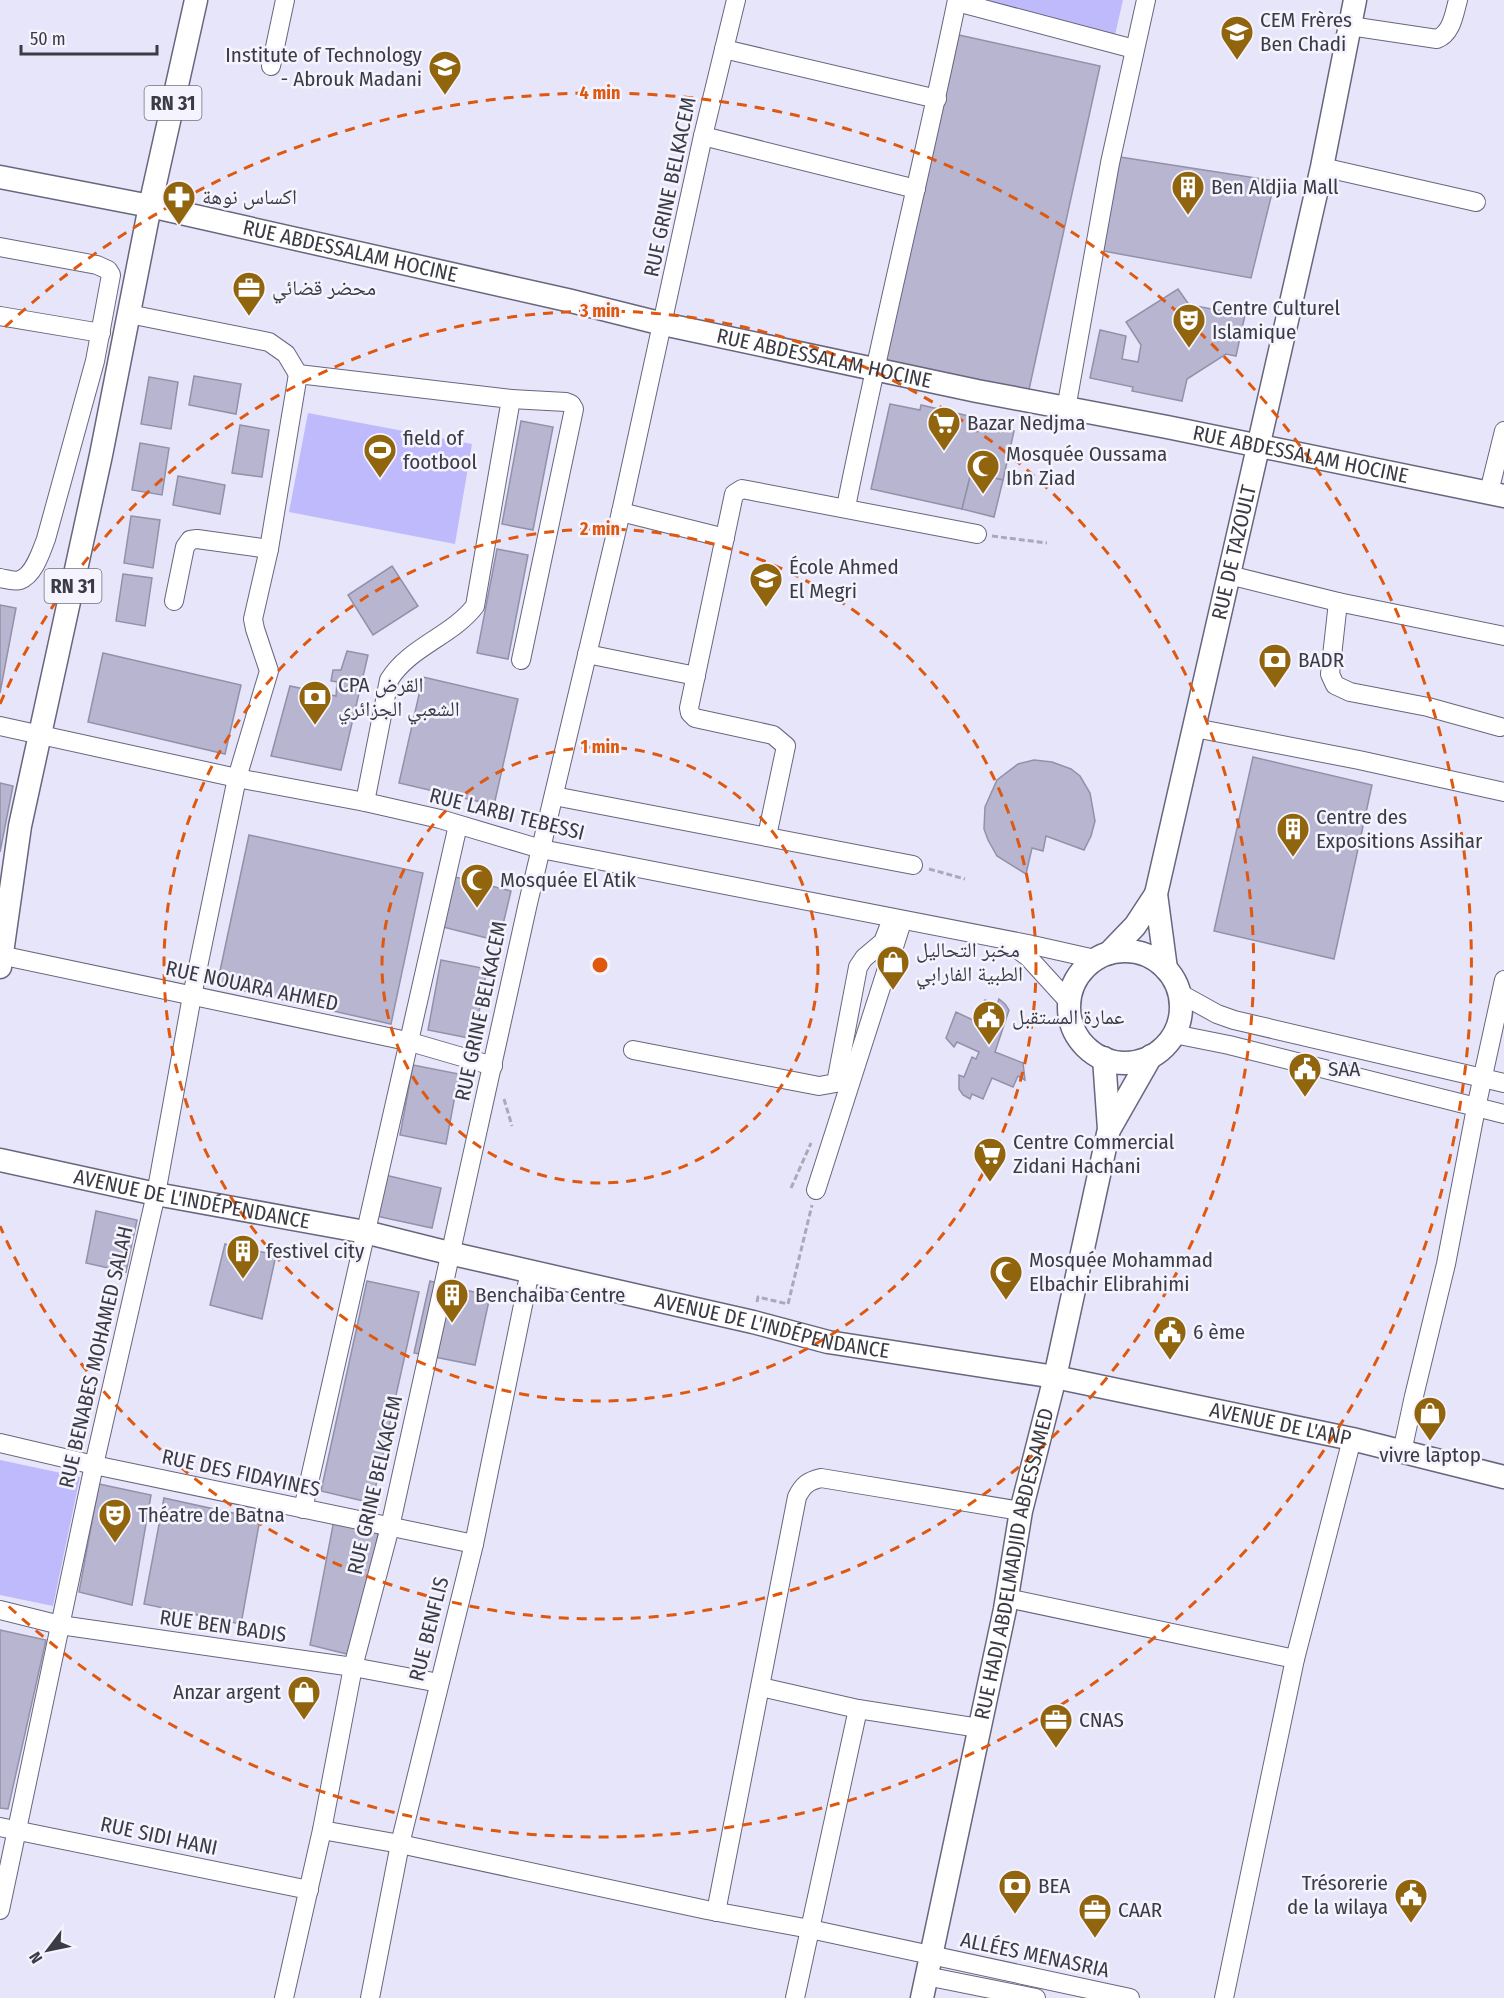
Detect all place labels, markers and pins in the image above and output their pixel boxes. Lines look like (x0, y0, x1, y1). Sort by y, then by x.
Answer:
place label: CEM Frères Ben Chadi (1260, 7, 1352, 57)
school or university icon: CEM Frères Ben Chadi (1219, 14, 1255, 61)
place label: Institute of Technology - Abrouk Madani (225, 42, 423, 92)
school or university icon: Institute of Technology - Abrouk Madani (427, 49, 463, 96)
building icon: Ben Aldjia Mall (1170, 169, 1206, 216)
place label: Ben Aldjia Mall (1211, 174, 1339, 200)
pharmacy icon: اكساس نوهة (161, 179, 197, 226)
place label: اكساس نوهة (202, 184, 297, 210)
office icon: محضر قضائي (231, 270, 267, 317)
place label: محضر قضائي (272, 275, 376, 304)
place label: Centre Culturel Islamique (1212, 295, 1340, 345)
theatre icon: Centre Culturel Islamique (1171, 302, 1207, 349)
supermarket icon: Bazar Nedjma (926, 405, 962, 452)
place label: Bazar Nedjma (967, 410, 1085, 436)
place label: field of footbool (403, 425, 477, 475)
sports icon: field of footbool (362, 432, 398, 479)
place label: Mosquée Oussama Ibn Ziad (1006, 441, 1167, 491)
mosque icon: Mosquée Oussama Ibn Ziad (965, 448, 1001, 495)
place label: École Ahmed El Megri (789, 554, 899, 604)
school or university icon: École Ahmed El Megri (748, 561, 784, 608)
bank icon: BADR (1257, 642, 1293, 689)
place label: BADR (1298, 647, 1345, 673)
place label: CPA القرض الشعبي الجزائري (338, 672, 460, 725)
bank icon: CPA القرض الشعبي الجزائري (297, 679, 333, 726)
place label: Centre des Expositions Assihar (1316, 804, 1483, 854)
building icon: Centre des Expositions Assihar (1275, 811, 1311, 858)
mosque icon: Mosquée El Atik (459, 862, 495, 909)
place label: Mosquée El Atik (500, 867, 636, 893)
place label: مخبر التحاليل الطبية الفارابي (916, 937, 1023, 990)
shop icon: مخبر التحاليل الطبية الفارابي (875, 944, 911, 991)
centre of rings (590, 955, 610, 975)
public building icon: عمارة المستقبل (971, 999, 1007, 1046)
place label: عمارة المستقبل (1012, 1004, 1125, 1030)
public building icon: SAA (1287, 1051, 1323, 1098)
place label: SAA (1328, 1056, 1360, 1082)
place label: Centre Commercial Zidani Hachani (1013, 1129, 1175, 1179)
supermarket icon: Centre Commercial Zidani Hachani (972, 1136, 1008, 1183)
building icon: festivel city (225, 1233, 261, 1280)
place label: festivel city (266, 1238, 365, 1264)
place label: Mosquée Mohammad Elbachir Elibrahimi (1029, 1247, 1213, 1297)
mosque icon: Mosquée Mohammad Elbachir Elibrahimi (988, 1254, 1024, 1301)
building icon: Benchaiba Centre (434, 1277, 470, 1324)
place label: Benchaiba Centre (475, 1282, 625, 1308)
public building icon: 6 ème (1152, 1314, 1188, 1361)
place label: 6 ème (1193, 1319, 1245, 1345)
shop icon: vivre laptop (1412, 1395, 1448, 1442)
place label: vivre laptop (1379, 1442, 1481, 1468)
theatre icon: Théatre de Batna (97, 1497, 133, 1544)
place label: Théatre de Batna (138, 1502, 285, 1528)
shop icon: Anzar argent (286, 1674, 322, 1721)
place label: Anzar argent (173, 1679, 281, 1705)
office icon: CNAS (1038, 1702, 1074, 1749)
place label: CNAS (1079, 1707, 1124, 1733)
bank icon: BEA (997, 1868, 1033, 1915)
place label: Trésorerie de la wilaya (1287, 1870, 1388, 1920)
place label: BEA (1038, 1873, 1070, 1899)
public building icon: Trésorerie de la wilaya (1393, 1877, 1429, 1924)
office icon: CAAR (1077, 1892, 1113, 1939)
place label: CAAR (1118, 1897, 1163, 1923)

